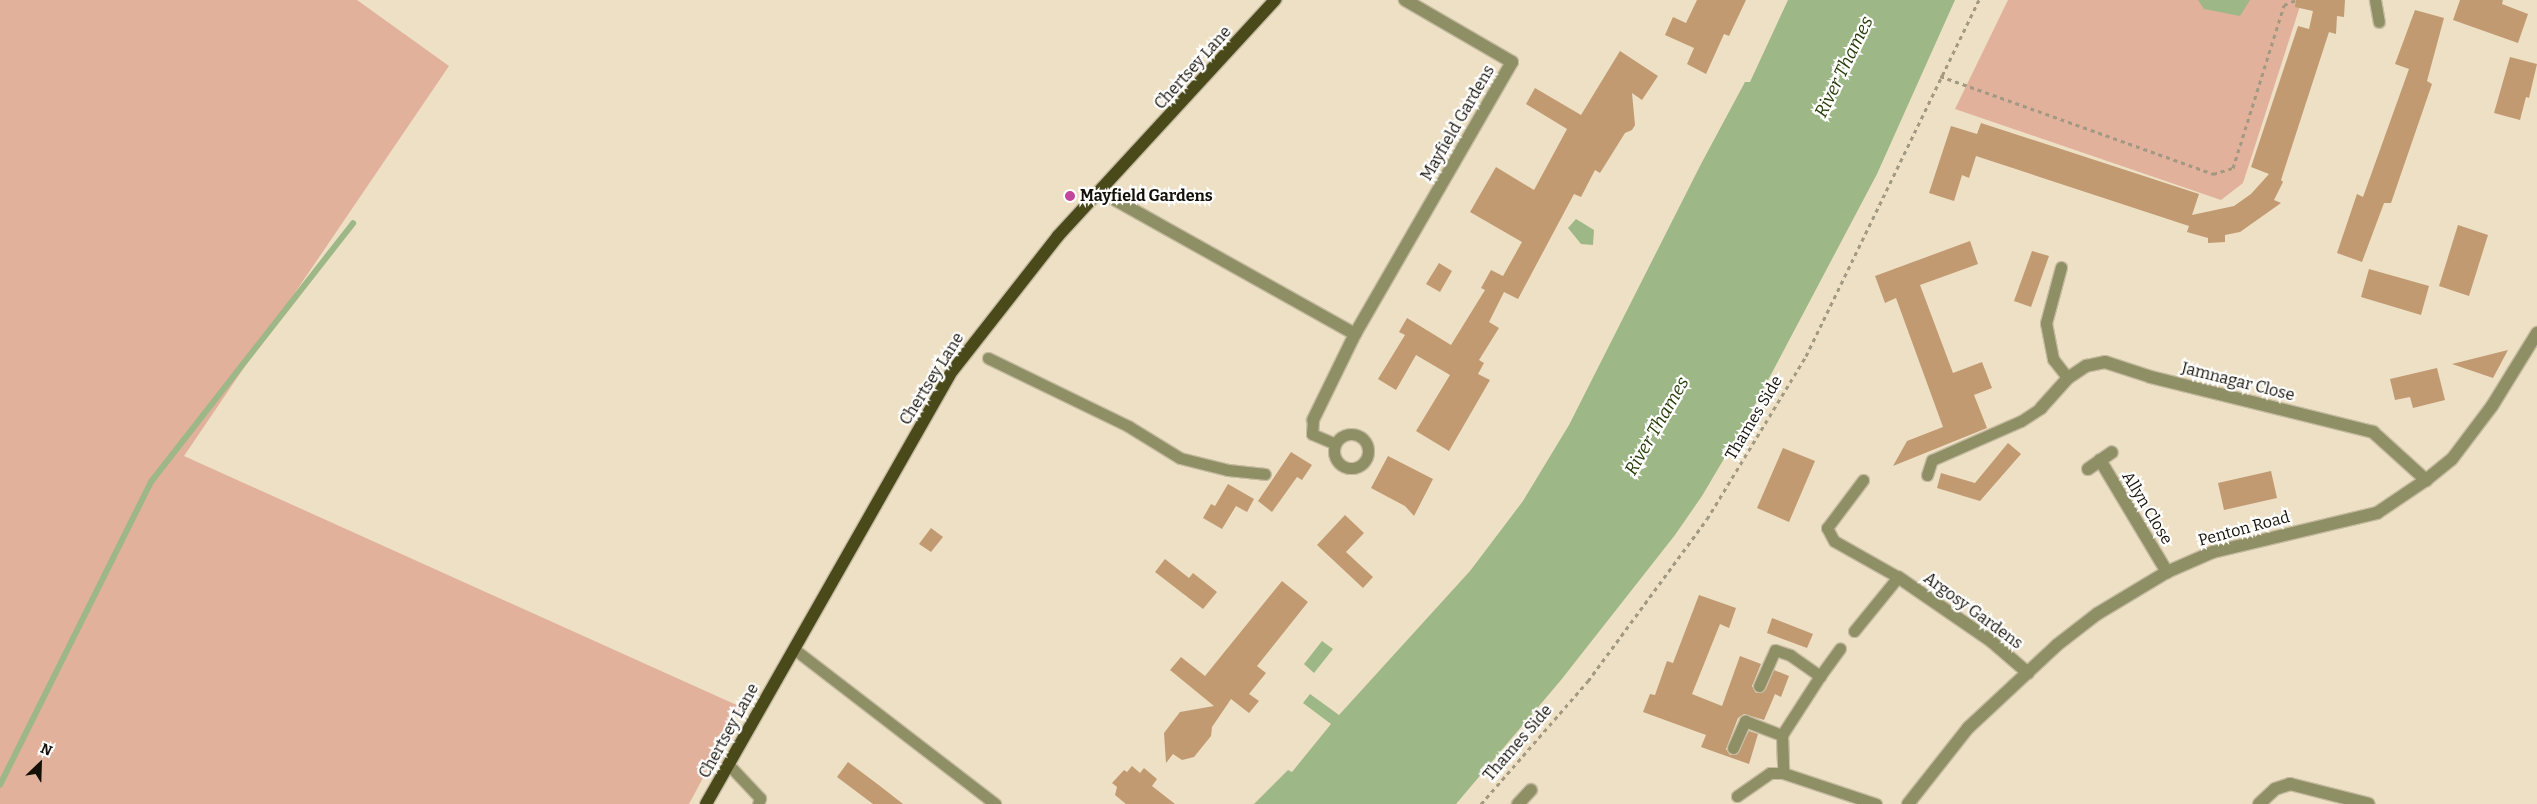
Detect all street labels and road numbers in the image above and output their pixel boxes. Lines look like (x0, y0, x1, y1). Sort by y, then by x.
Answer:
street label: Chertsey Lane (1151, 22, 1235, 114)
street label: Mayfield Gardens (1417, 62, 1499, 184)
street label: Chertsey Lane (896, 329, 968, 429)
street label: Jamnagar Close (2180, 359, 2296, 405)
street label: Thames Side (1721, 372, 1787, 464)
street label: Allyn Close (2118, 468, 2176, 548)
street label: Penton Road (2196, 508, 2292, 550)
street label: Argosy Gardens (1920, 569, 2026, 653)
street label: Chertsey Lane (695, 680, 763, 782)
street label: Thames Side (1480, 701, 1556, 785)

